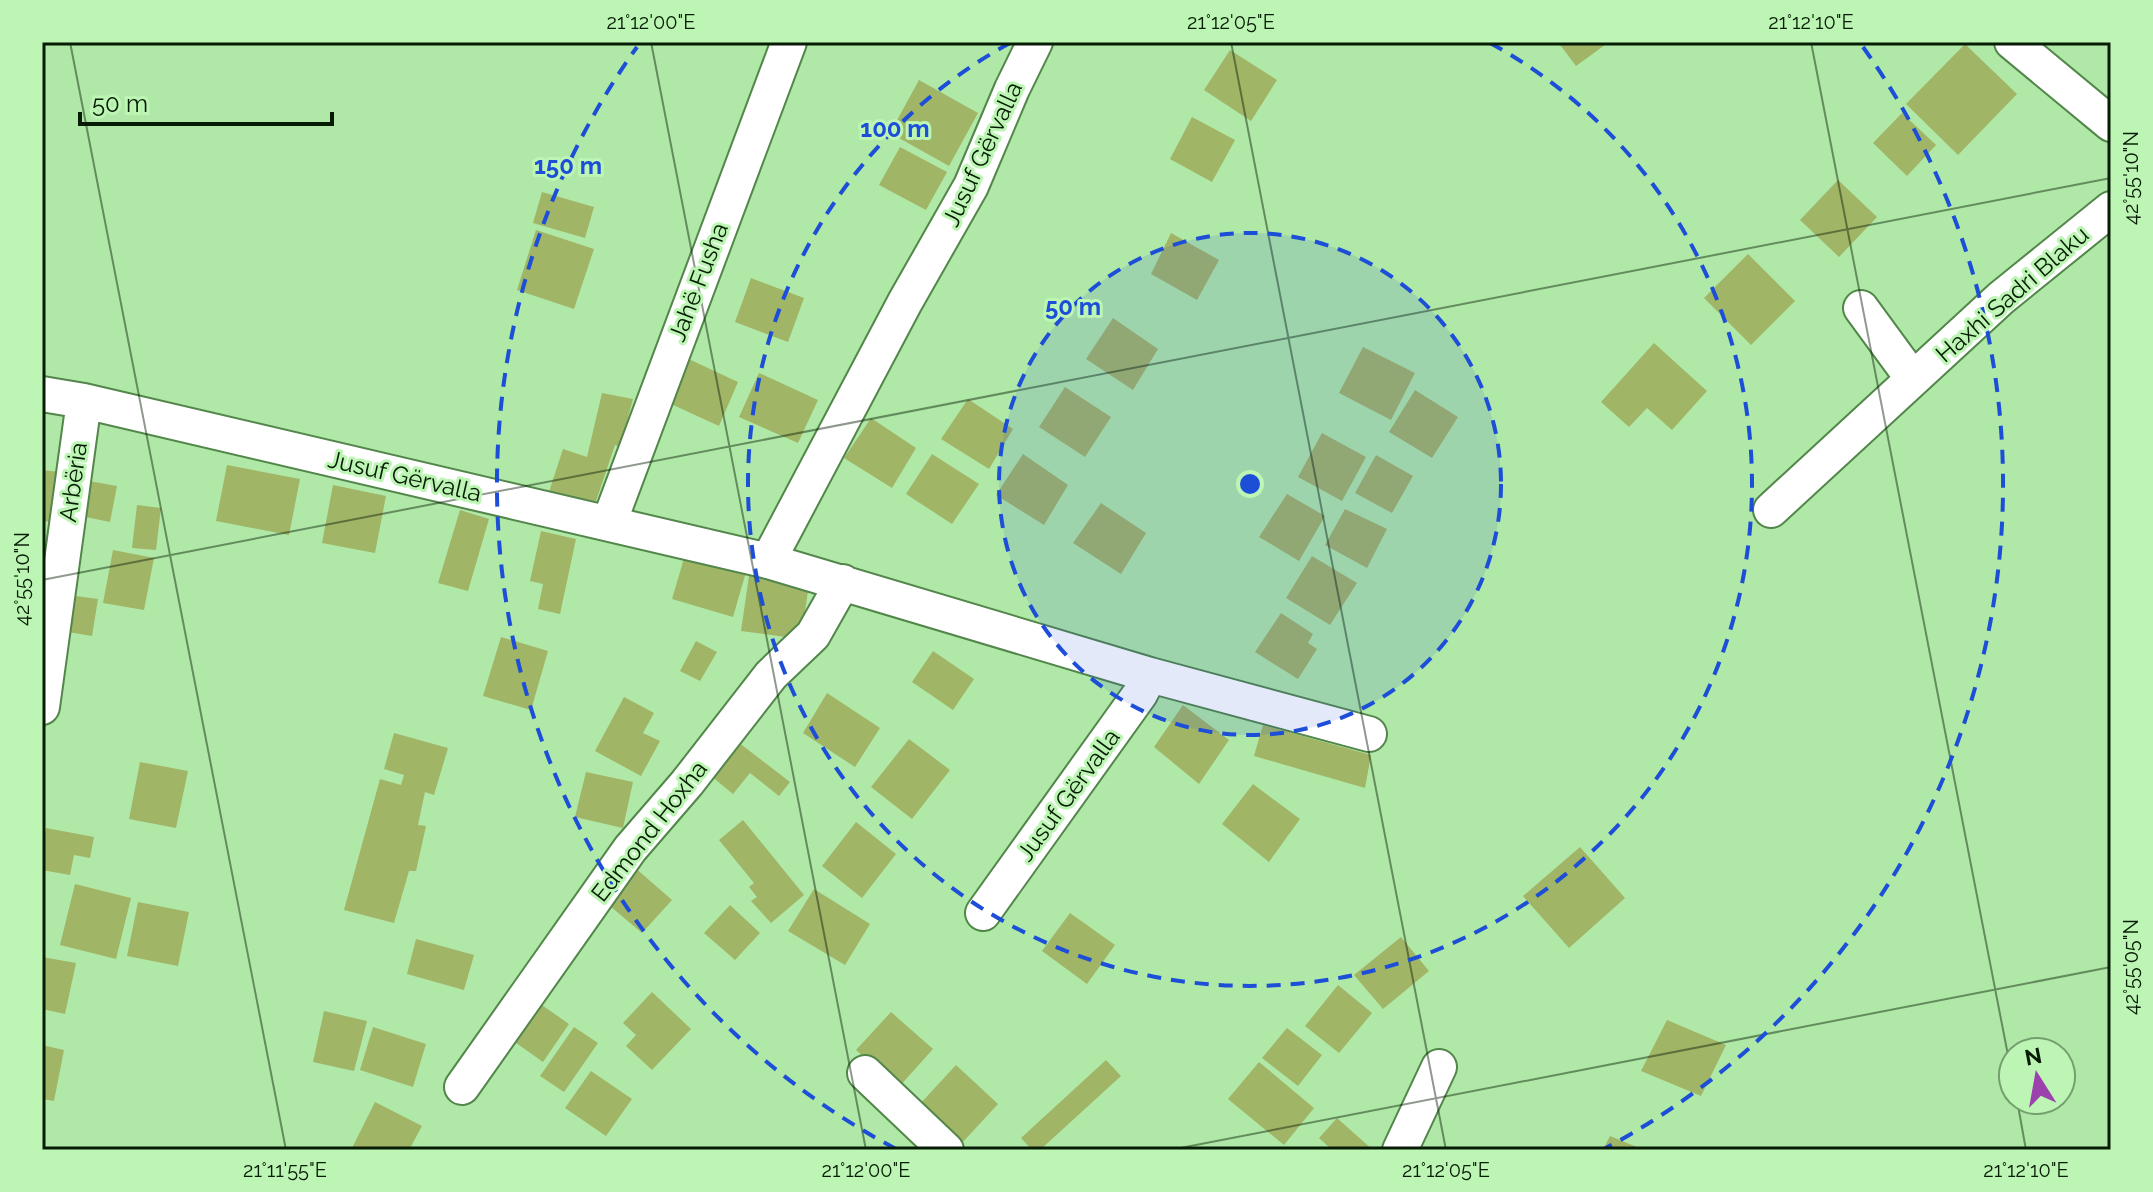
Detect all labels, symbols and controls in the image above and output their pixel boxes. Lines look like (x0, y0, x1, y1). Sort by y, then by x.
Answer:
text: 21°12'00"E (606, 10, 696, 34)
text: 21°12'05"E (1187, 10, 1275, 34)
text: 21°12'10"E (1768, 10, 1854, 34)
scale bar (80, 76, 332, 126)
street label: Jusuf Gërvalla (936, 77, 1028, 231)
text: 50 m (92, 89, 148, 118)
text: 100 m (860, 114, 930, 143)
text: 42°55'10"N (2119, 131, 2143, 225)
text: 150 m (534, 151, 602, 180)
street label: Jahë Fusha (662, 218, 734, 346)
street label: Haxhi Sadri Blaku (1930, 220, 2094, 368)
text: 50 m (1045, 292, 1101, 321)
street label: Arbëria (53, 440, 93, 524)
street label: Jusuf Gërvalla (326, 444, 484, 508)
centre of rings (1236, 470, 1264, 498)
text: 42°55'10"N (10, 532, 34, 626)
street label: Jusuf Gërvalla (1010, 723, 1126, 867)
street label: Edmond Hoxha (585, 755, 713, 907)
text: 42°55'05"N (2119, 919, 2143, 1015)
north arrow (1997, 1036, 2077, 1116)
text: N (2022, 1042, 2044, 1071)
text: 21°11'55"E (243, 1158, 327, 1182)
text: 21°12'00"E (821, 1158, 911, 1182)
text: 21°12'05"E (1402, 1158, 1490, 1182)
text: 21°12'10"E (1983, 1158, 2069, 1182)

